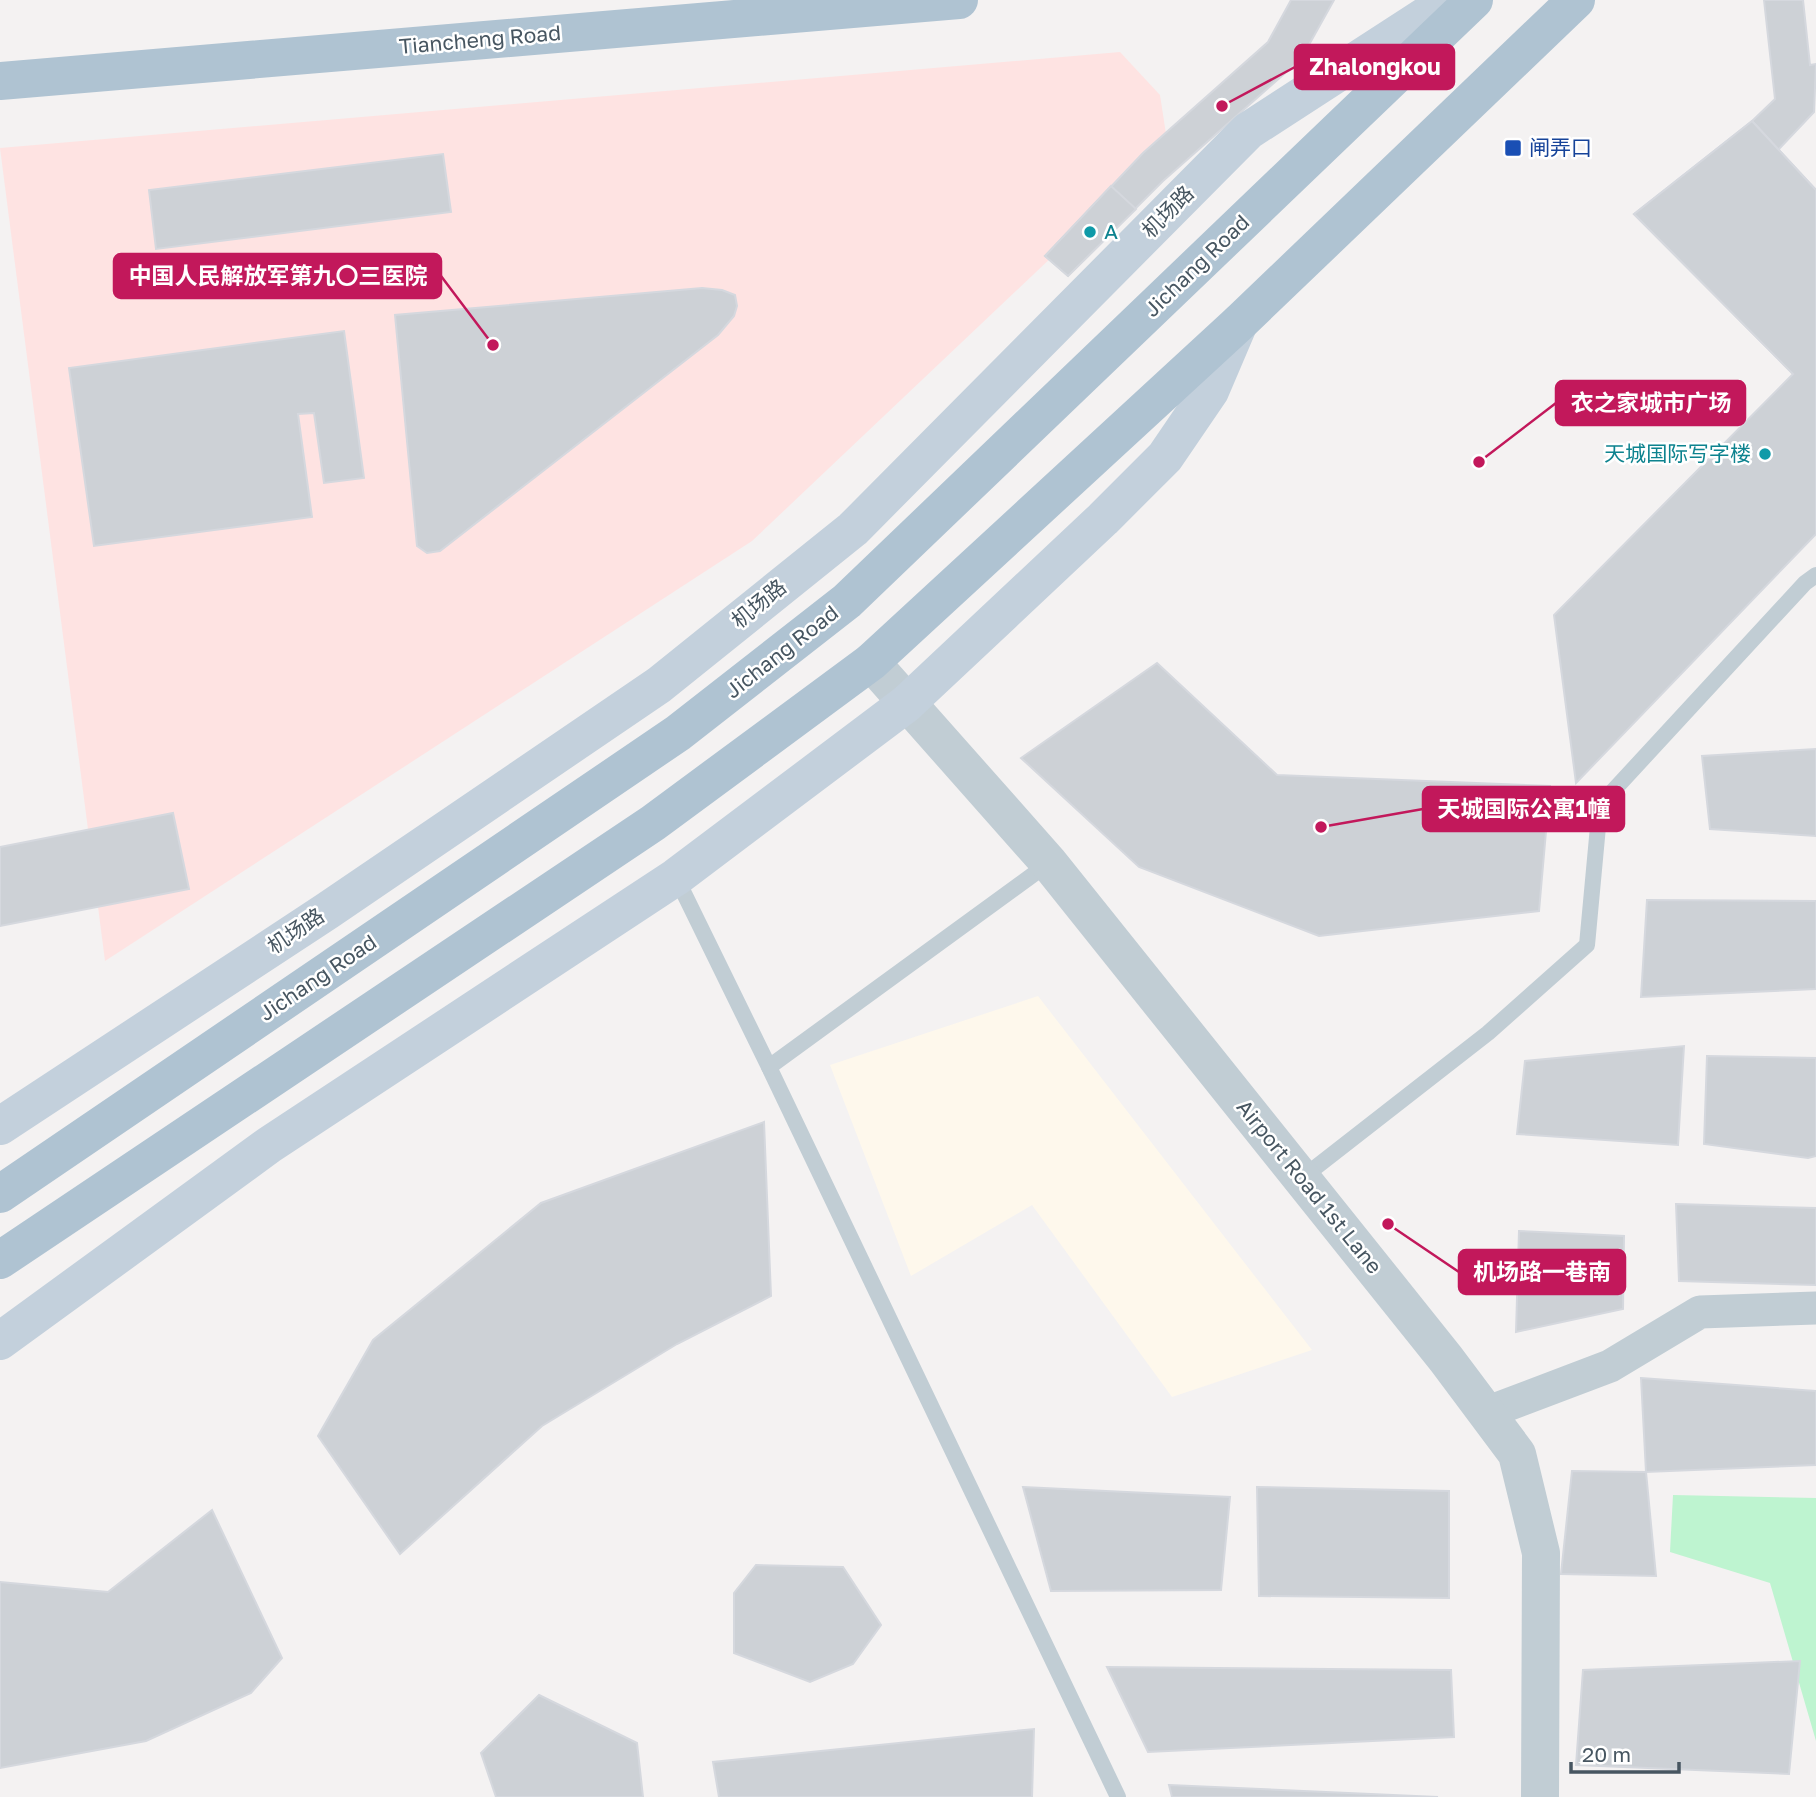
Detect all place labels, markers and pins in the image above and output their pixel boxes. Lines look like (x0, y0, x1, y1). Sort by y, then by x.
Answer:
callout: Zhalongkou (1295, 45, 1454, 89)
place label: 闸弄口 (1529, 134, 1592, 160)
marker: 闸弄口 (1503, 138, 1523, 158)
place label: A (1104, 218, 1118, 244)
marker: A (1082, 224, 1098, 240)
callout: 中国人民解放军第九〇三医院 (114, 254, 441, 298)
callout: 衣之家城市广场 (1556, 381, 1745, 425)
place label: 天城国际写字楼 (1604, 440, 1751, 466)
marker: 天城国际写字楼 (1757, 446, 1773, 462)
callout: 天城国际公寓1幢 (1423, 787, 1624, 831)
callout: 机场路一巷南 (1459, 1250, 1625, 1294)

